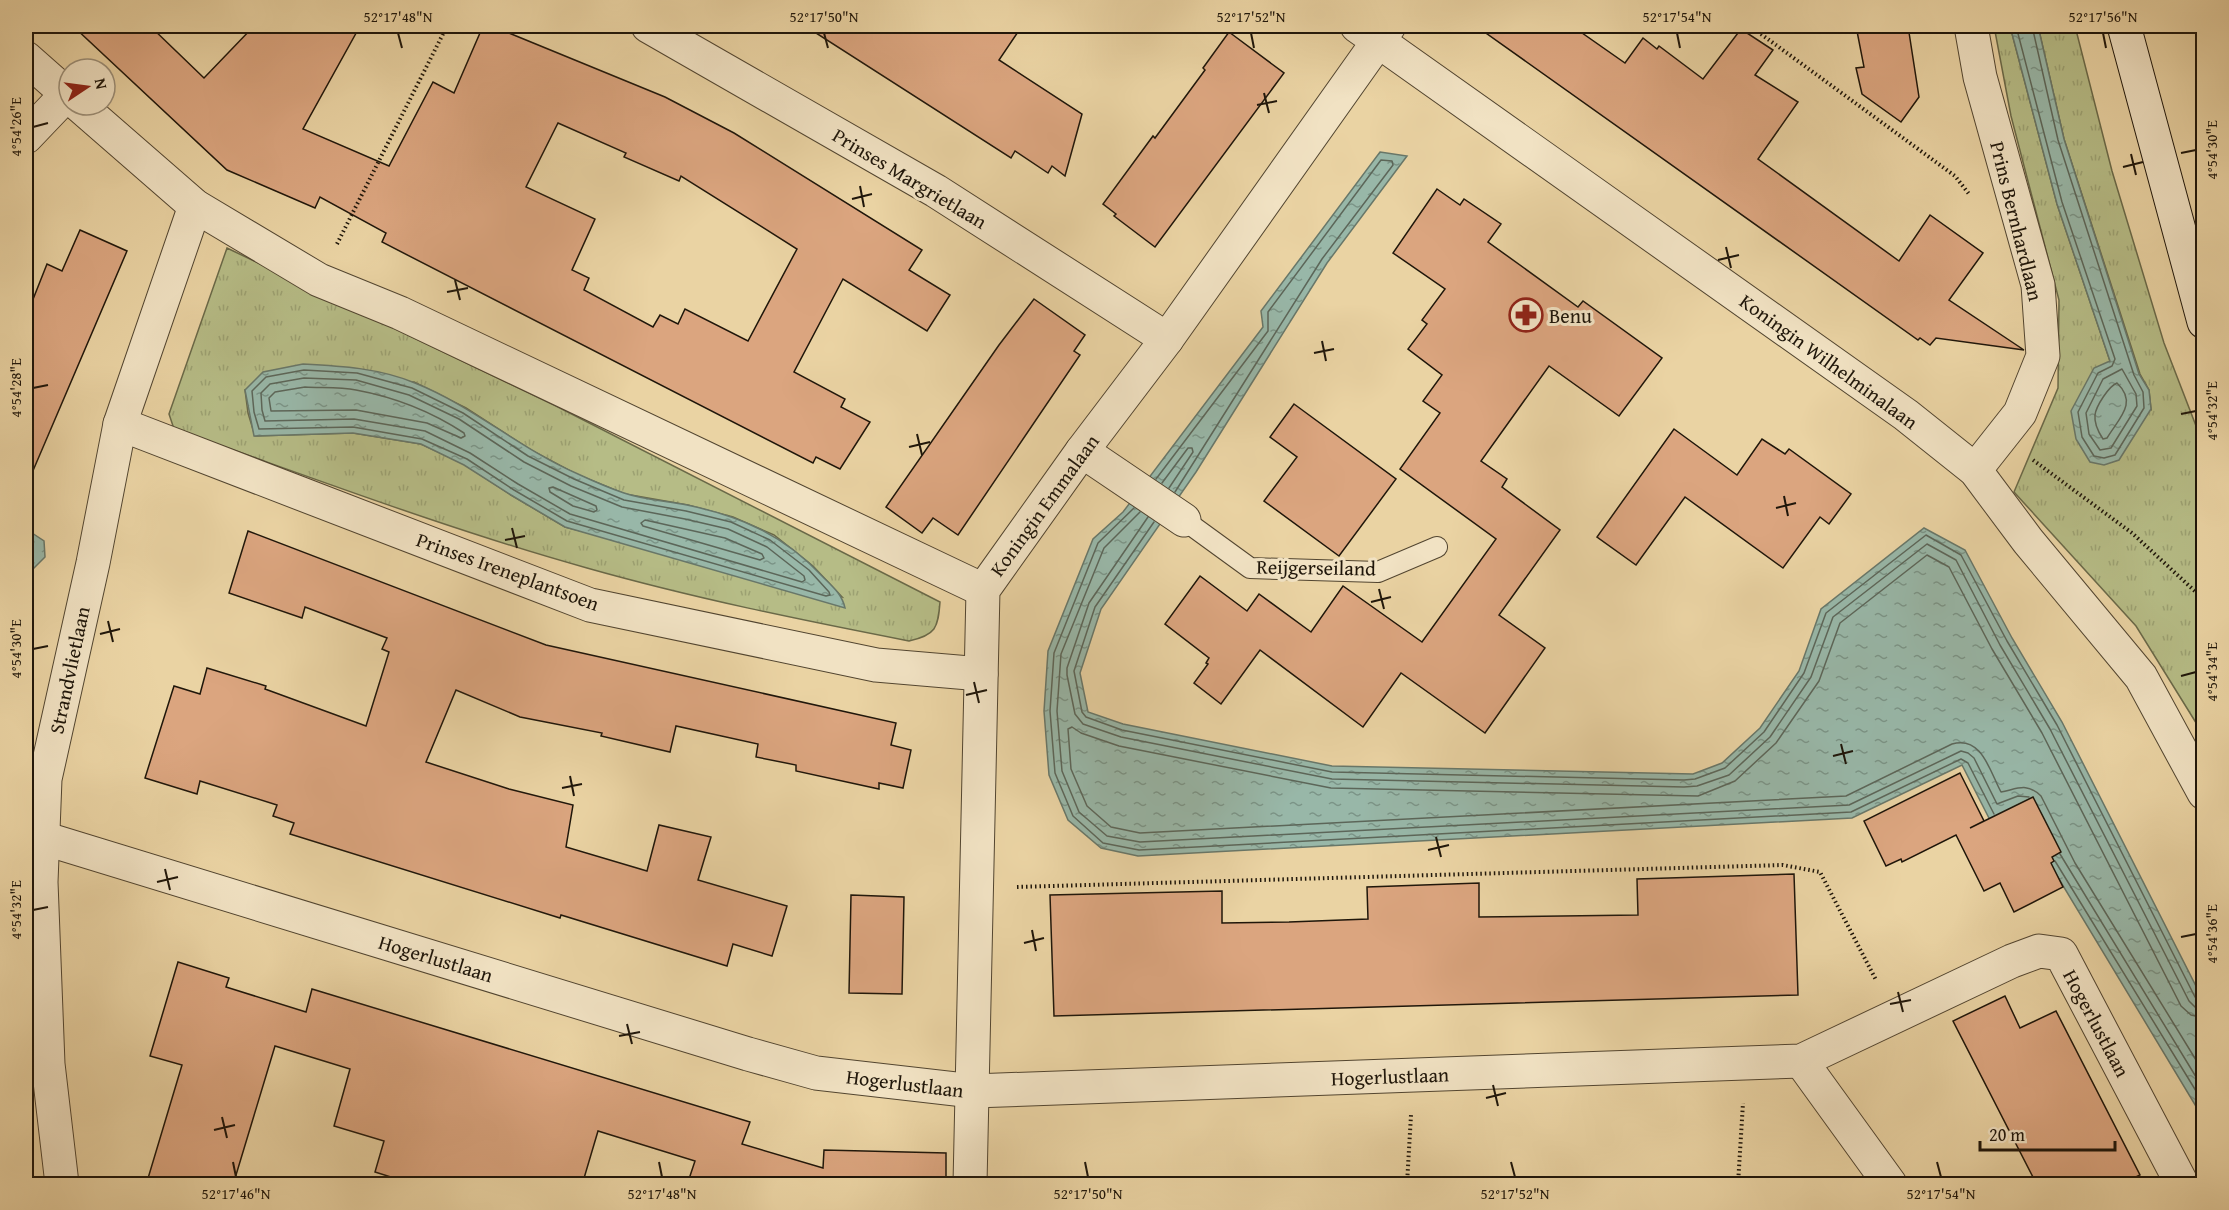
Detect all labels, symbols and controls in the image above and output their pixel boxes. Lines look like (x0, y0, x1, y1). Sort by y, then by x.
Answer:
text: 52°17'48"N (364, 6, 433, 27)
text: 52°17'50"N (790, 6, 859, 27)
text: 52°17'52"N (1217, 6, 1286, 27)
text: 52°17'54"N (1643, 6, 1712, 27)
text: 52°17'56"N (2069, 6, 2138, 27)
north arrow (57, 57, 117, 117)
text: N (89, 76, 115, 92)
text: 4°54'26"E (5, 97, 26, 157)
street label: Prinses Margrietlaan (827, 120, 993, 236)
text: 4°54'30"E (2201, 120, 2222, 180)
street label: Prins Bernhardlaan (1983, 138, 2051, 304)
street label: Koningin Wilhelminalaan (1734, 286, 1924, 436)
pharmacy icon: Benu (1508, 297, 1544, 333)
place label: Benu (1549, 301, 1592, 330)
text: 4°54'28"E (5, 358, 26, 418)
text: 4°54'32"E (2201, 381, 2222, 441)
street label: Koningin Emmalaan (983, 428, 1105, 582)
street label: Prinses Ireneplantsoen (413, 524, 603, 618)
street label: Reijgerseiland (1256, 551, 1376, 583)
street label: Strandvlietlaan (41, 604, 97, 736)
text: 4°54'30"E (5, 619, 26, 679)
text: 4°54'34"E (2201, 642, 2222, 702)
text: 4°54'32"E (5, 880, 26, 940)
text: 4°54'36"E (2201, 904, 2222, 964)
street label: Hogerlustlaan (375, 927, 497, 989)
street label: Hogerlustlaan (2056, 964, 2138, 1082)
street label: Hogerlustlaan (1330, 1059, 1450, 1093)
street label: Hogerlustlaan (845, 1061, 965, 1105)
scale bar (1980, 1114, 2115, 1152)
text: 20 m (1989, 1121, 2025, 1148)
text: 52°17'46"N (202, 1183, 271, 1204)
text: 52°17'48"N (628, 1183, 697, 1204)
text: 52°17'50"N (1054, 1183, 1123, 1204)
text: 52°17'52"N (1481, 1183, 1550, 1204)
text: 52°17'54"N (1907, 1183, 1976, 1204)

